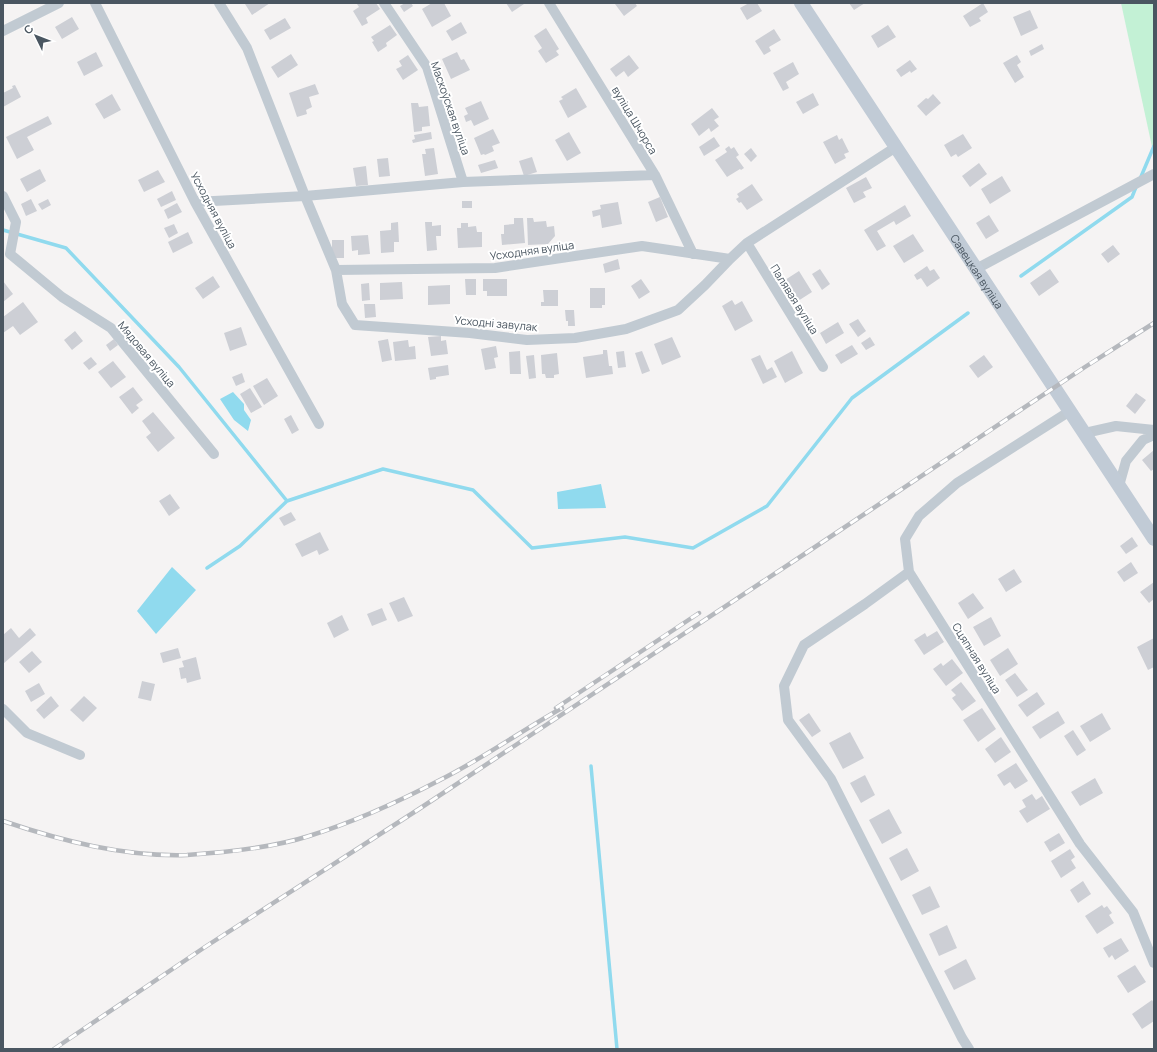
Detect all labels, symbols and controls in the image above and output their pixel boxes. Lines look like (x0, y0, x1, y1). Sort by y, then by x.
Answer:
north arrow (16, 16, 56, 56)
text: С (20, 21, 37, 37)
street label: Маскоўская вуліца (428, 59, 474, 157)
street label: вуліца Шчорса (609, 83, 661, 157)
street label: Усходняя вуліца (187, 169, 241, 251)
street label: Савецкая вуліца (948, 231, 1008, 311)
street label: Усходняя вуліца (489, 237, 575, 263)
street label: Палявая вуліца (768, 261, 822, 337)
street label: Усходні завулак (454, 312, 539, 334)
street label: Мядовая вуліца (115, 318, 179, 390)
street label: Сцяпная вуліца (949, 620, 1005, 696)

